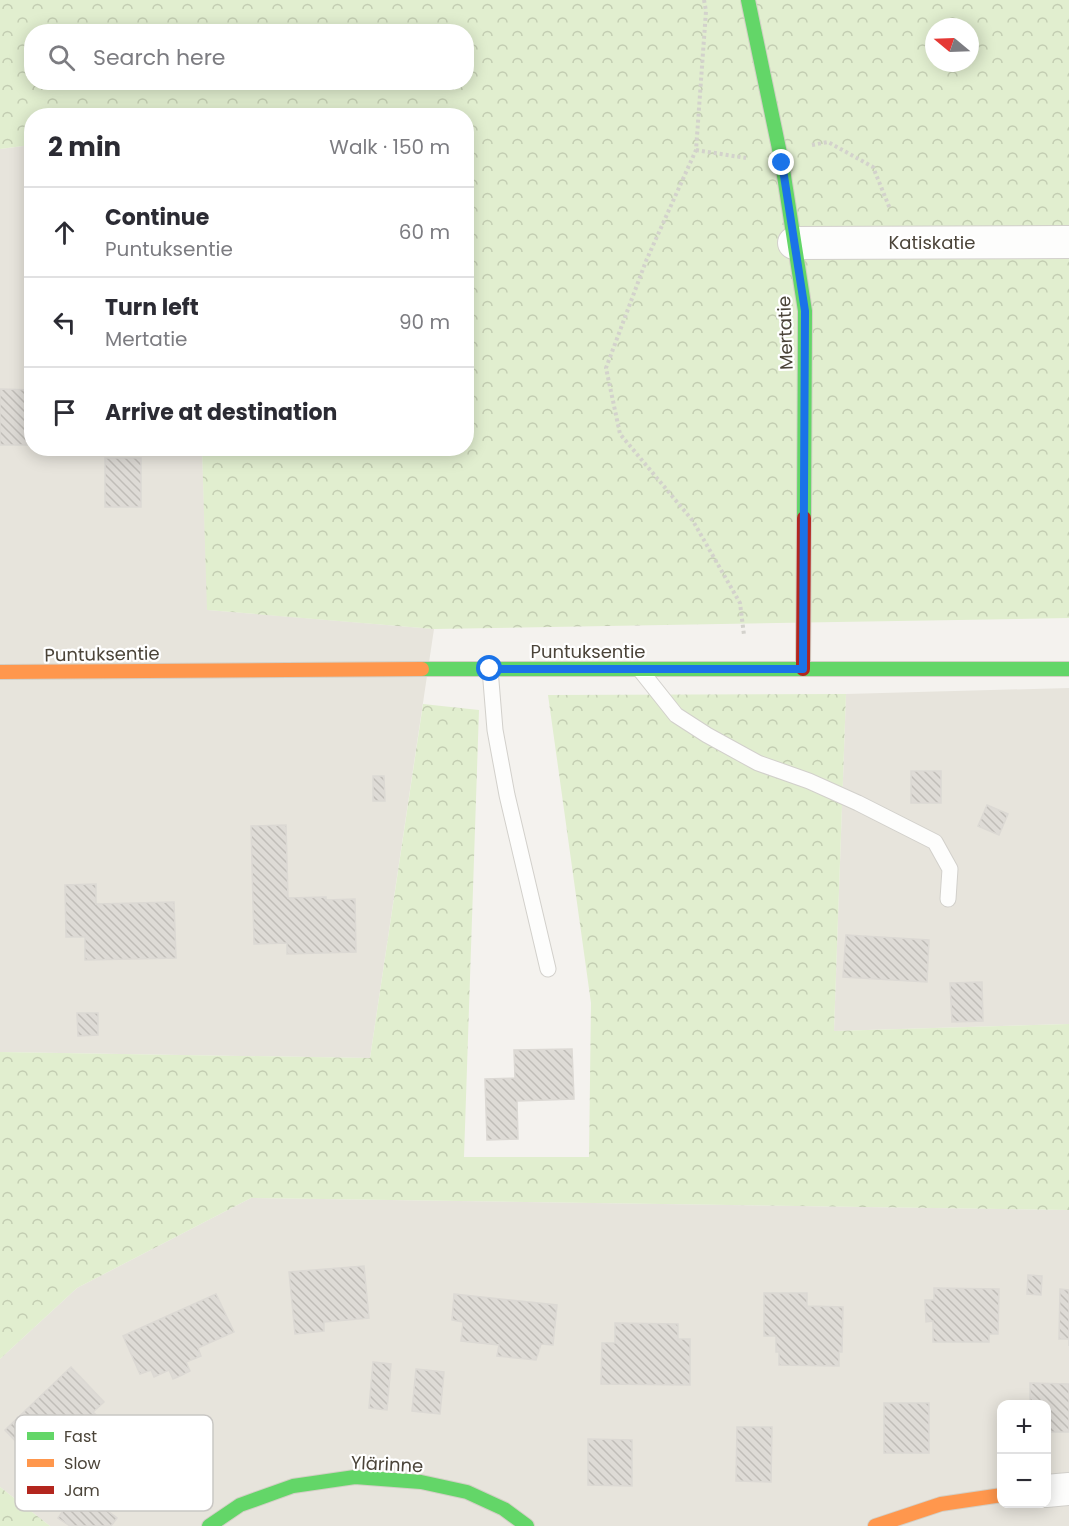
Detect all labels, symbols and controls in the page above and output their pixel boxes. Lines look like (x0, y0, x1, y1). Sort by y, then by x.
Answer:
north arrow (925, 18, 979, 72)
search box (24, 24, 474, 90)
icon: search (45, 41, 78, 74)
text: Search here (93, 42, 226, 73)
text: 2 min (48, 129, 121, 165)
text: Walk · 150 m (329, 133, 450, 161)
route end (768, 149, 794, 175)
text: Continue (105, 202, 209, 233)
icon: ahead (48, 216, 81, 249)
text: 60 m (399, 218, 450, 246)
street label: Katiskatie (889, 230, 975, 255)
text: Puntuksentie (105, 235, 233, 263)
text: Turn left (105, 292, 199, 323)
street label: Mertatie (771, 295, 799, 371)
icon: left (48, 306, 81, 339)
text: 90 m (399, 308, 450, 336)
text: Mertatie (105, 325, 187, 353)
icon: arrive (48, 396, 81, 429)
text: Arrive at destination (105, 397, 337, 428)
street label: Puntuksentie (530, 639, 646, 664)
street label: Puntuksentie (44, 640, 160, 668)
route start (476, 655, 502, 681)
map controls (997, 1400, 1051, 1508)
button: + (997, 1400, 1051, 1454)
legend (15, 1415, 213, 1511)
text: Fast (64, 1425, 97, 1448)
street label: Ylärinne (350, 1450, 424, 1478)
text: Slow (64, 1452, 101, 1475)
button: − (997, 1454, 1051, 1508)
text: Jam (64, 1479, 100, 1502)

